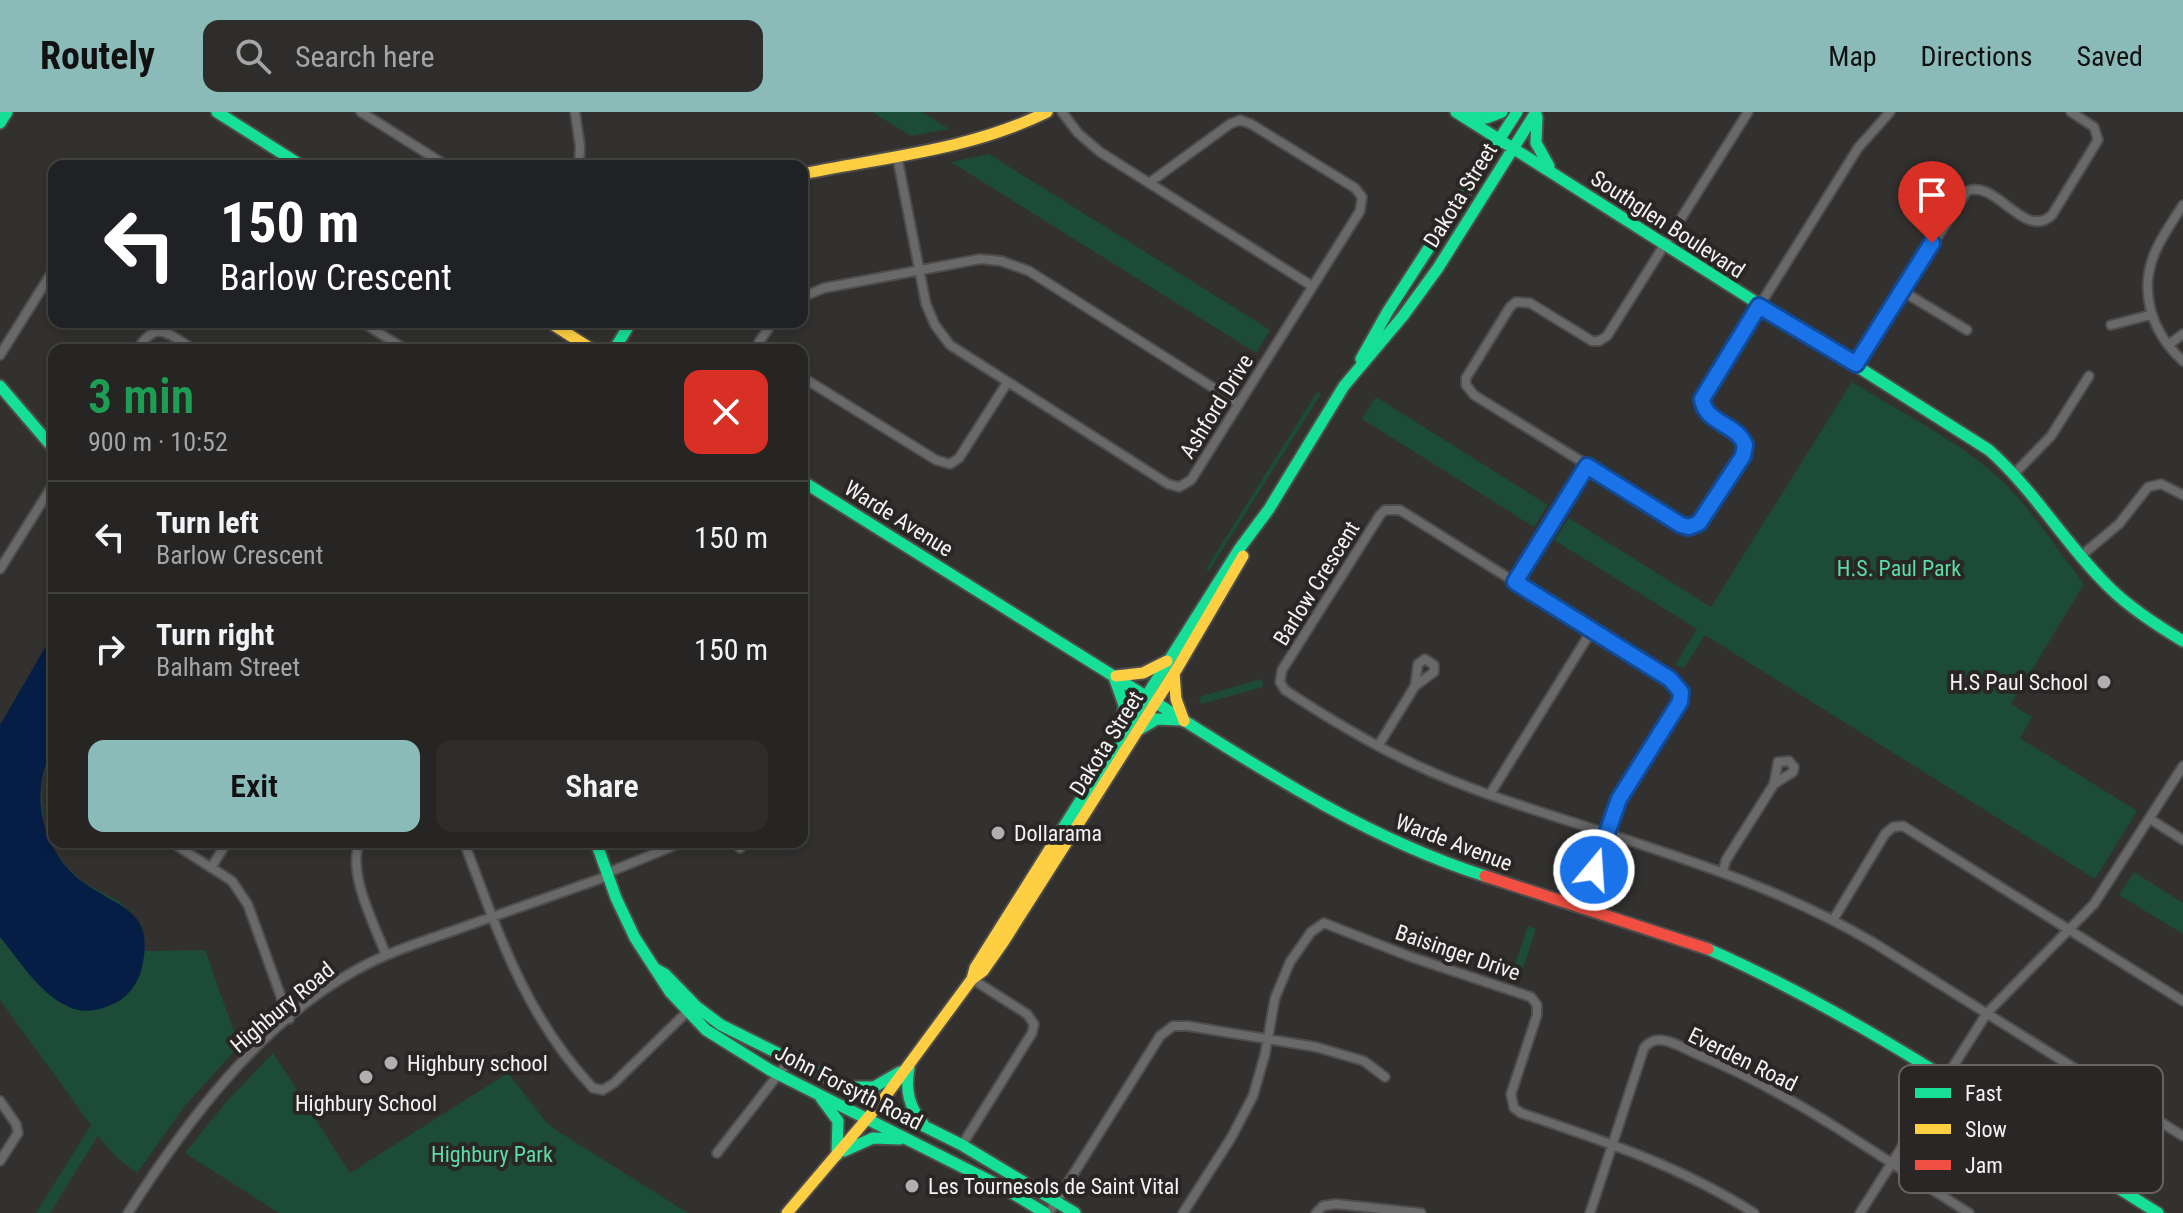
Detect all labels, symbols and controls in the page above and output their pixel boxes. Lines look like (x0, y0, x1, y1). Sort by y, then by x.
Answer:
search box (203, 20, 763, 92)
text: Routely (40, 34, 155, 78)
icon: search (231, 34, 275, 78)
text: Search here (295, 39, 435, 74)
text: Map (1828, 40, 1877, 73)
text: Directions (1921, 40, 2032, 73)
text: Saved (2076, 40, 2143, 73)
street label: Dakota Street (1419, 139, 1502, 252)
pin (1898, 161, 1966, 243)
street label: Southglen Boulevard (1586, 165, 1749, 283)
icon: arrive (1910, 173, 1954, 217)
text: 150 m (220, 190, 359, 256)
icon: left (88, 192, 192, 296)
text: Barlow Crescent (220, 257, 452, 299)
street label: Ashford Drive (1175, 350, 1258, 463)
text: 3 min (88, 368, 194, 425)
button: close (684, 370, 768, 454)
text: 900 m · 10:52 (88, 427, 228, 457)
street label: Warde Avenue (840, 475, 958, 562)
text: Turn left (156, 505, 259, 540)
icon: left (88, 515, 132, 559)
street label: Barlow Crescent (1268, 517, 1365, 650)
text: 150 m (694, 520, 768, 555)
text: Barlow Crescent (156, 540, 323, 570)
park label: H.S. Paul Park (1837, 556, 1961, 581)
text: Turn right (156, 617, 274, 652)
icon: right (88, 627, 132, 671)
text: 150 m (694, 632, 768, 667)
text: Balham Street (156, 652, 300, 682)
place label: H.S Paul School (1949, 670, 2088, 695)
marker: H.S Paul School (2095, 673, 2113, 691)
street label: Dakota Street (1065, 687, 1148, 800)
button: Exit (88, 740, 420, 832)
button: Share (436, 740, 768, 832)
street label: Warde Avenue (1392, 809, 1516, 876)
place label: Dollarama (1014, 821, 1102, 846)
marker: Dollarama (989, 824, 1007, 842)
position arrow (1552, 828, 1636, 912)
street label: Baisinger Drive (1392, 919, 1523, 985)
street label: Highbury Road (226, 957, 339, 1058)
street label: Everden Road (1684, 1022, 1801, 1097)
street label: John Forsyth Road (771, 1040, 926, 1135)
place label: Highbury school (407, 1051, 548, 1076)
marker: Highbury school (382, 1054, 400, 1072)
legend (1899, 1065, 2163, 1193)
marker: Highbury School (357, 1068, 375, 1086)
text: Fast (1965, 1081, 2002, 1106)
place label: Highbury School (295, 1091, 437, 1116)
text: Slow (1965, 1117, 2007, 1142)
park label: Highbury Park (431, 1142, 553, 1167)
text: Jam (1965, 1153, 2003, 1178)
place label: Les Tournesols de Saint Vital (928, 1174, 1179, 1199)
marker: Les Tournesols de Saint Vital (903, 1177, 921, 1195)

